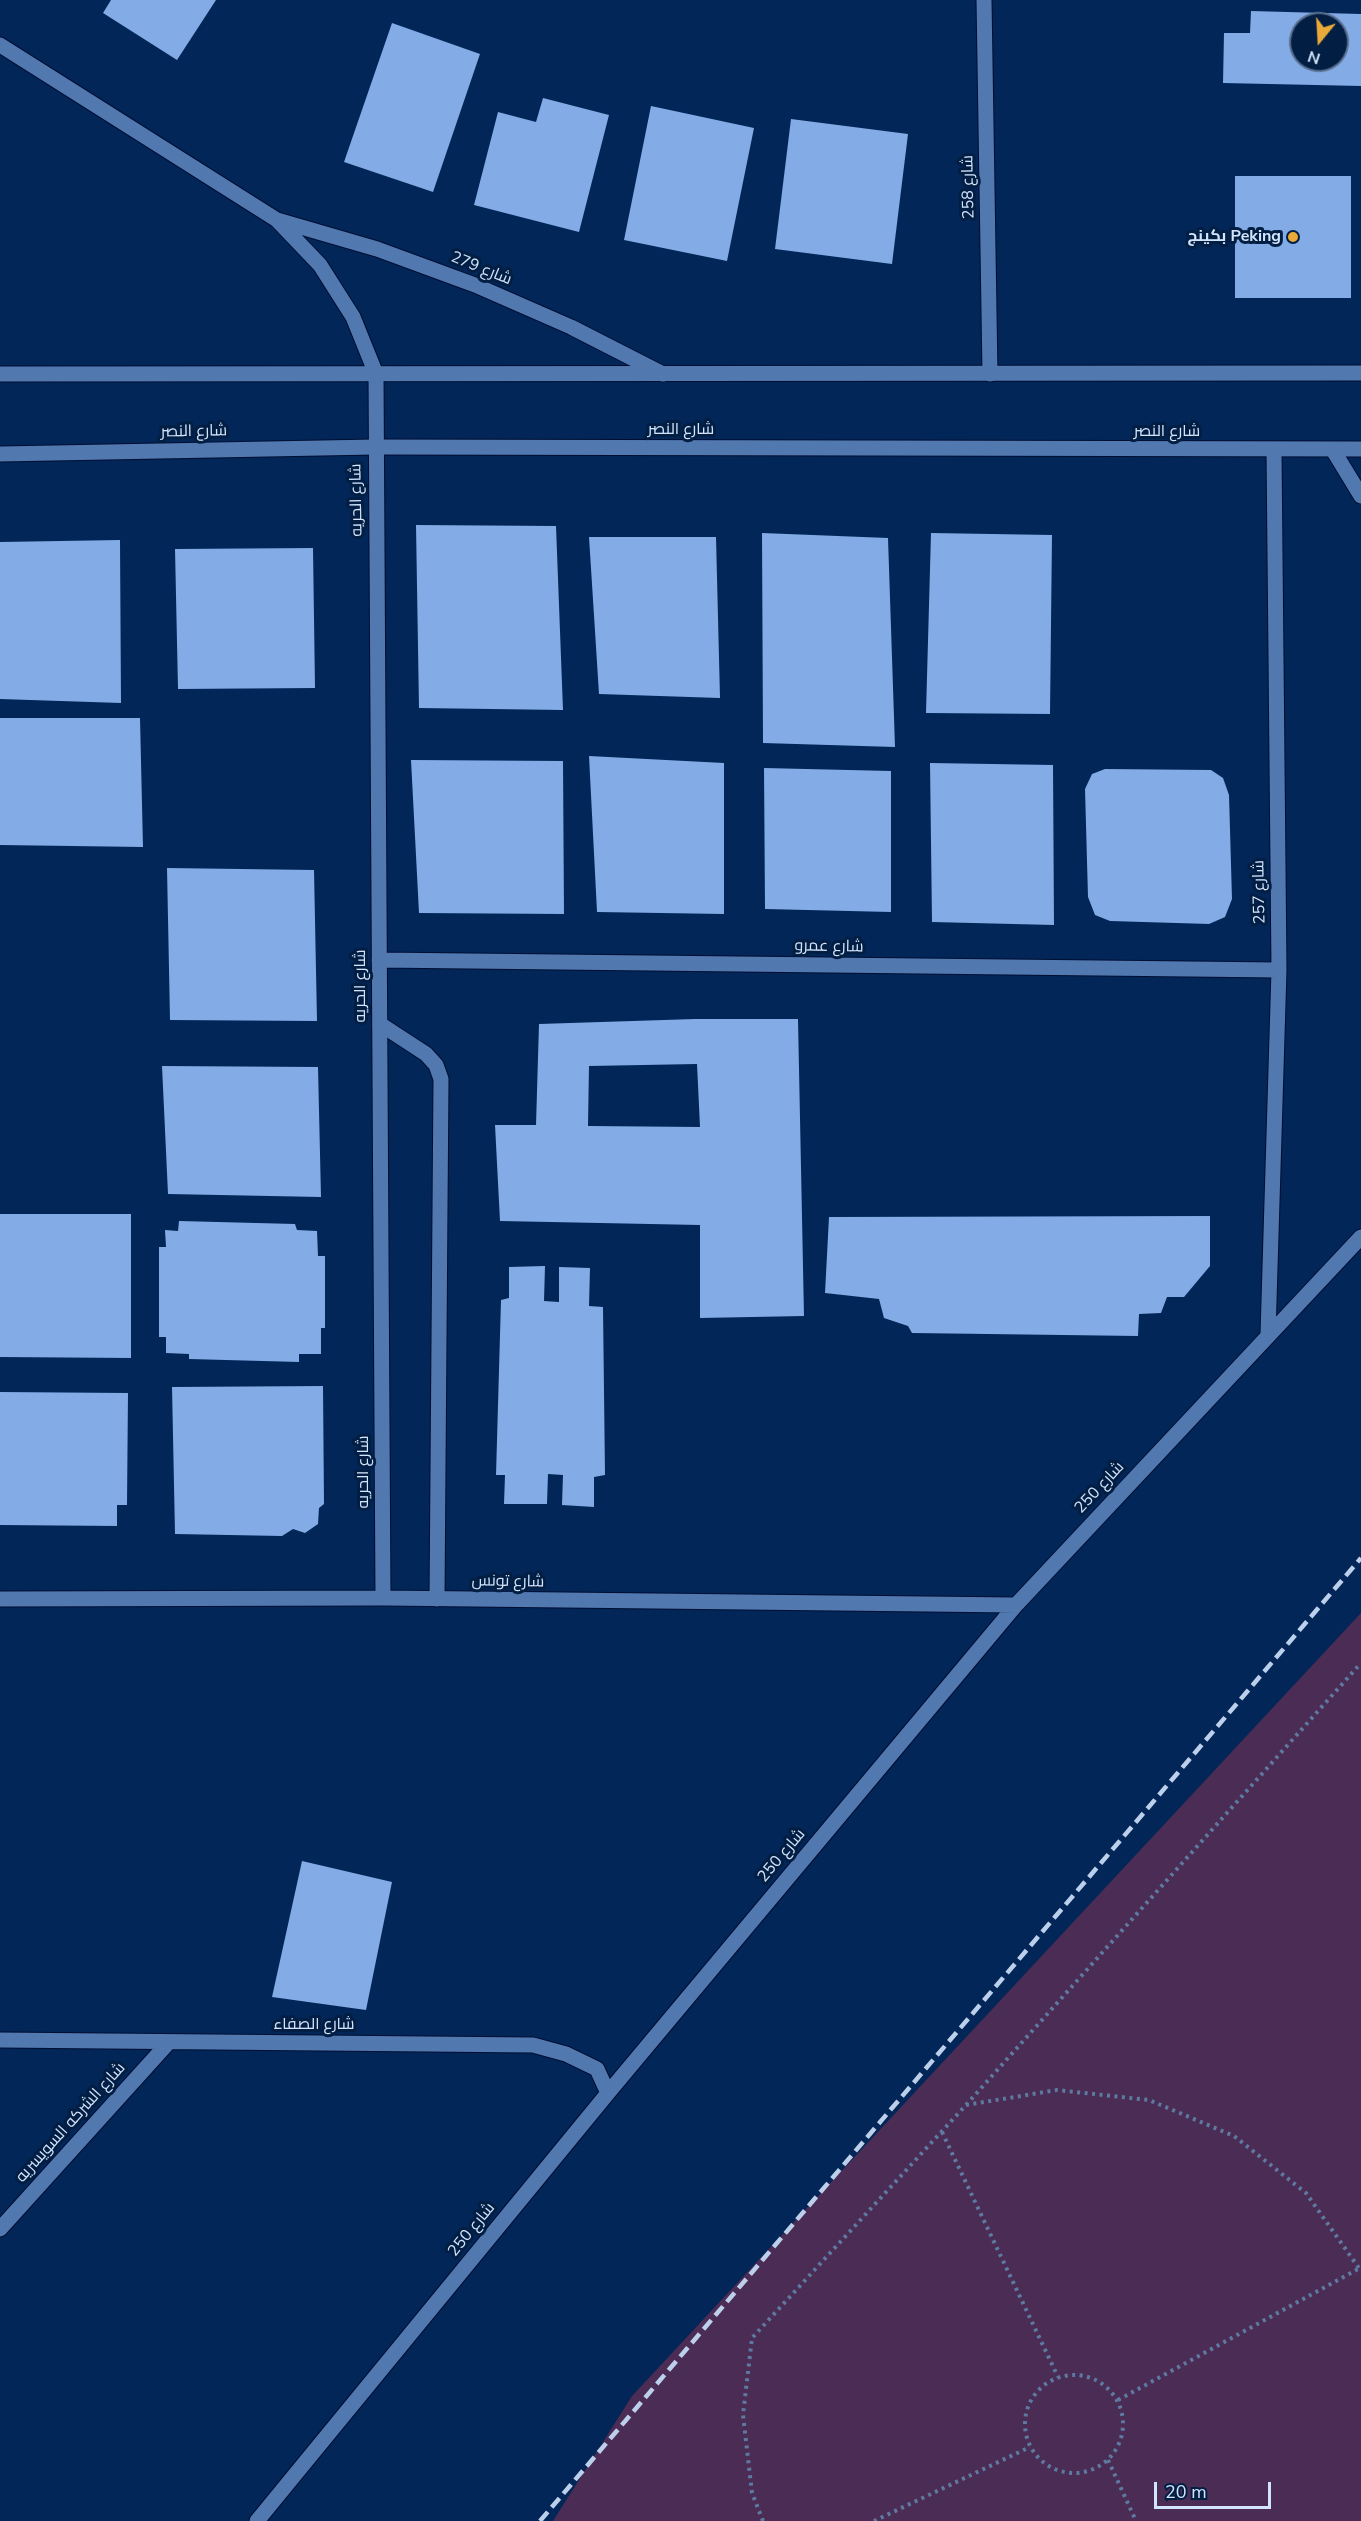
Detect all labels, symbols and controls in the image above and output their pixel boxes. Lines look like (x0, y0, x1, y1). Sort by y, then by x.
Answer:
north arrow (1289, 12, 1349, 72)
text: N (1305, 45, 1323, 70)
street label: شارع 258 (959, 155, 979, 219)
place label: بكينج Peking (1187, 227, 1281, 247)
marker: بكينج Peking (1286, 230, 1300, 244)
street label: شارع 279 (448, 248, 514, 290)
street label: شارع النصر (648, 420, 714, 440)
street label: شارع النصر (161, 422, 227, 442)
street label: شارع النصر (1134, 422, 1200, 442)
street label: شارع الحريه (347, 463, 367, 537)
street label: شارع 257 (1250, 860, 1270, 924)
street label: شارع عمرو (794, 937, 864, 957)
street label: شارع الحريه (351, 949, 371, 1023)
street label: شارع الحريه (354, 1435, 374, 1509)
street label: شارع 250 (1071, 1458, 1129, 1518)
street label: شارع تونس (471, 1572, 545, 1592)
street label: شارع 250 (754, 1825, 810, 1887)
street label: شارع الصفاء (273, 2015, 355, 2035)
street label: شارع الشركه السويسريه (12, 2059, 130, 2187)
street label: شارع 250 (444, 2199, 500, 2261)
scale bar (1157, 2470, 1274, 2508)
text: 20 m (1165, 2480, 1207, 2504)

